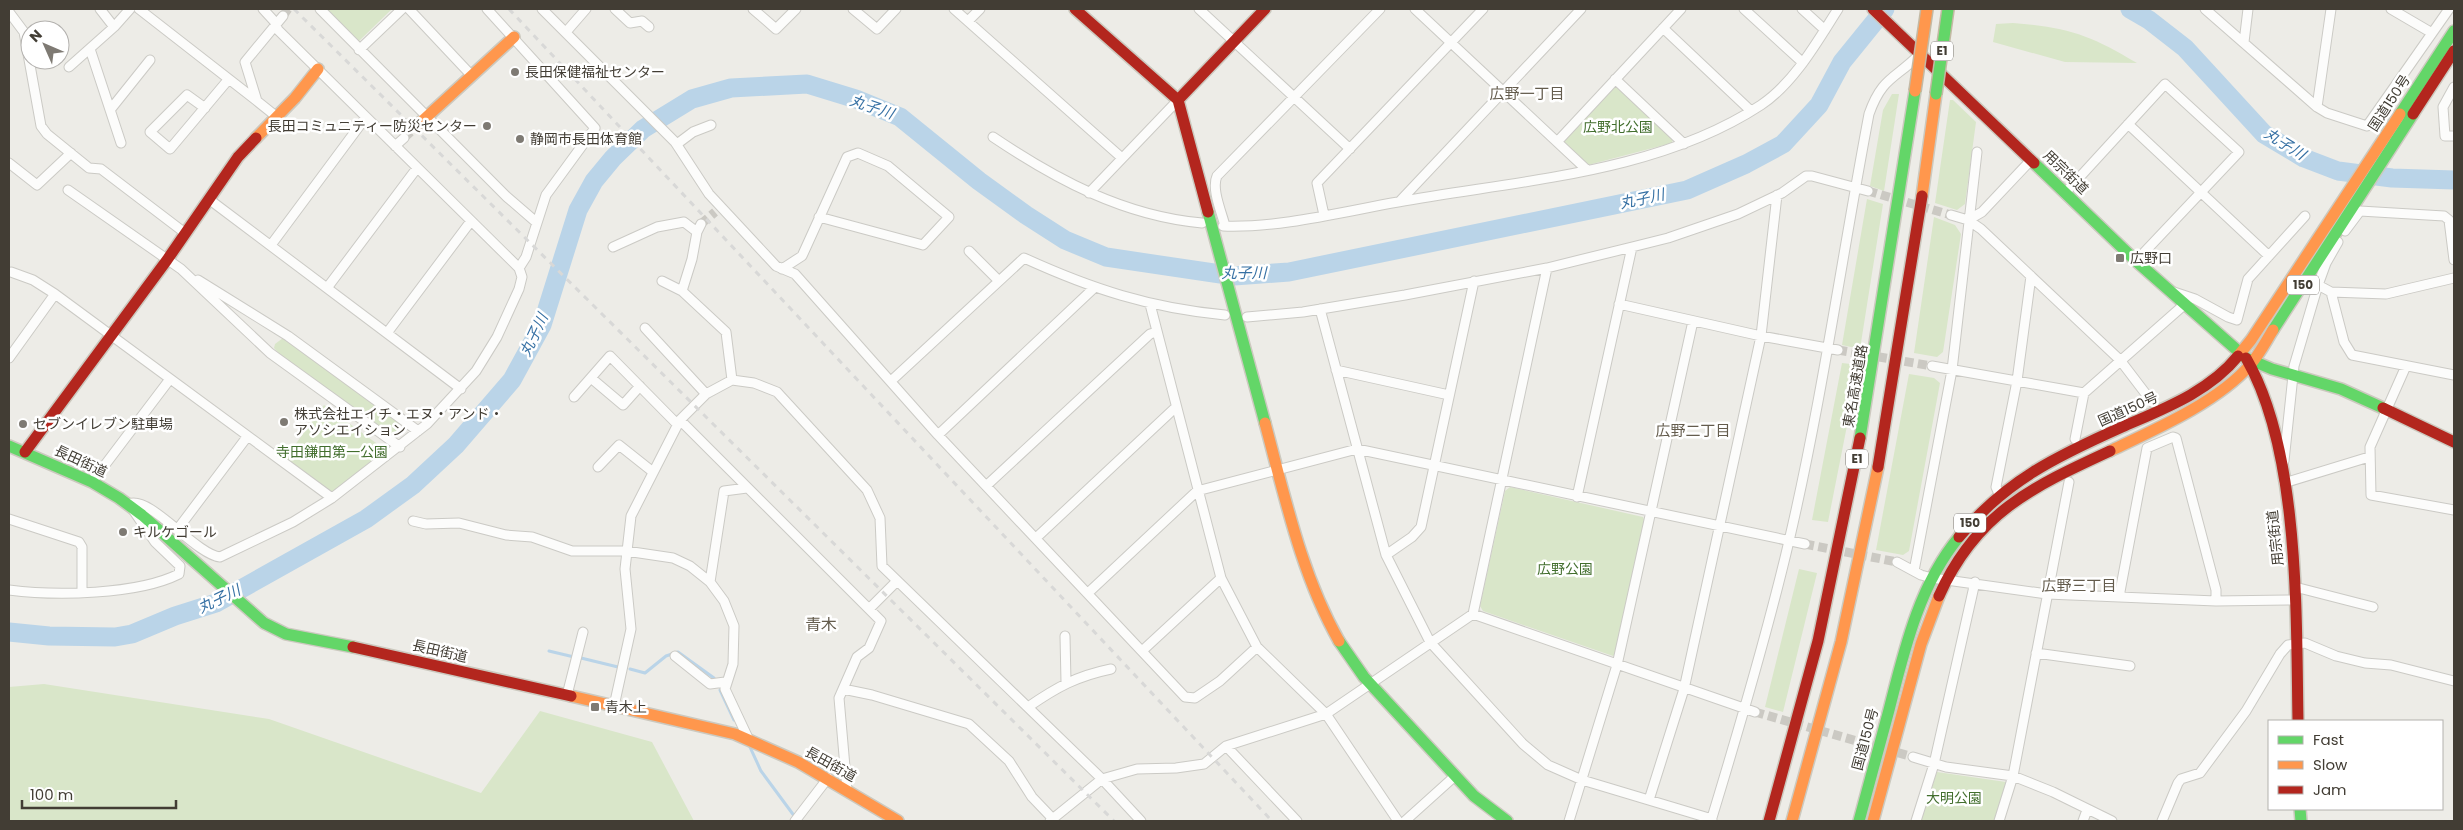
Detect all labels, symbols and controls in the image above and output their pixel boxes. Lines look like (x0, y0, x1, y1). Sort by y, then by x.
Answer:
north arrow (20, 20, 70, 70)
text: N (25, 25, 47, 47)
road number: E1 (1931, 41, 1953, 60)
place label: 長田保健福祉センター (525, 62, 665, 82)
marker: 長田保健福祉センター (509, 66, 521, 78)
street label: 国道150号 (2363, 71, 2415, 135)
district label: 広野一丁目 (1489, 83, 1565, 104)
water label: 丸子川 (847, 89, 899, 124)
place label: 長田コミュニティー防災センター (268, 116, 477, 136)
park label: 広野北公園 (1583, 117, 1653, 137)
marker: 長田コミュニティー防災センター (481, 120, 493, 132)
water label: 丸子川 (2261, 123, 2312, 165)
place label: 静岡市長田体育館 (530, 129, 642, 149)
marker: 静岡市長田体育館 (514, 133, 526, 145)
street label: 用宗街道 (2039, 145, 2093, 199)
water label: 丸子川 (1618, 183, 1668, 213)
place label: 広野口 (2130, 248, 2172, 268)
marker: 広野口 (2114, 252, 2126, 264)
water label: 丸子川 (1221, 262, 1268, 283)
road number: 150 (2287, 276, 2319, 294)
water label: 丸子川 (515, 308, 553, 360)
street label: 東名高速道路 (1838, 343, 1872, 429)
street label: 国道150号 (2095, 387, 2161, 431)
place label: 株式会社エイチ・エヌ・アンド・ アソシエイション (294, 404, 503, 440)
place label: セブンイレブン駐車場 (33, 414, 173, 434)
marker: 株式会社エイチ・エヌ・アンド・ アソシエイション (278, 416, 290, 428)
marker: セブンイレブン駐車場 (17, 418, 29, 430)
district label: 広野二丁目 (1655, 420, 1731, 441)
street label: 長田街道 (51, 440, 111, 482)
park label: 寺田鎌田第一公園 (276, 442, 388, 462)
road number: E1 (1846, 449, 1868, 468)
street label: 用宗街道 (2262, 509, 2288, 567)
road number: 150 (1954, 514, 1986, 532)
place label: キルケゴール (133, 522, 217, 542)
marker: キルケゴール (117, 526, 129, 538)
park label: 広野公園 (1537, 559, 1593, 579)
district label: 広野三丁目 (2041, 575, 2117, 596)
water label: 丸子川 (194, 578, 245, 618)
district label: 青木 (805, 613, 837, 636)
street label: 長田街道 (410, 635, 470, 667)
place label: 青木上 (605, 697, 647, 717)
marker: 青木上 (589, 701, 601, 713)
street label: 国道150号 (1847, 705, 1883, 773)
legend (2268, 720, 2443, 810)
text: Fast (2313, 729, 2344, 750)
street label: 長田街道 (802, 742, 860, 786)
text: Slow (2313, 754, 2348, 775)
scale bar (22, 778, 176, 810)
text: Jam (2313, 779, 2347, 800)
text: 100 m (30, 784, 73, 805)
park label: 大明公園 (1926, 788, 1982, 808)

